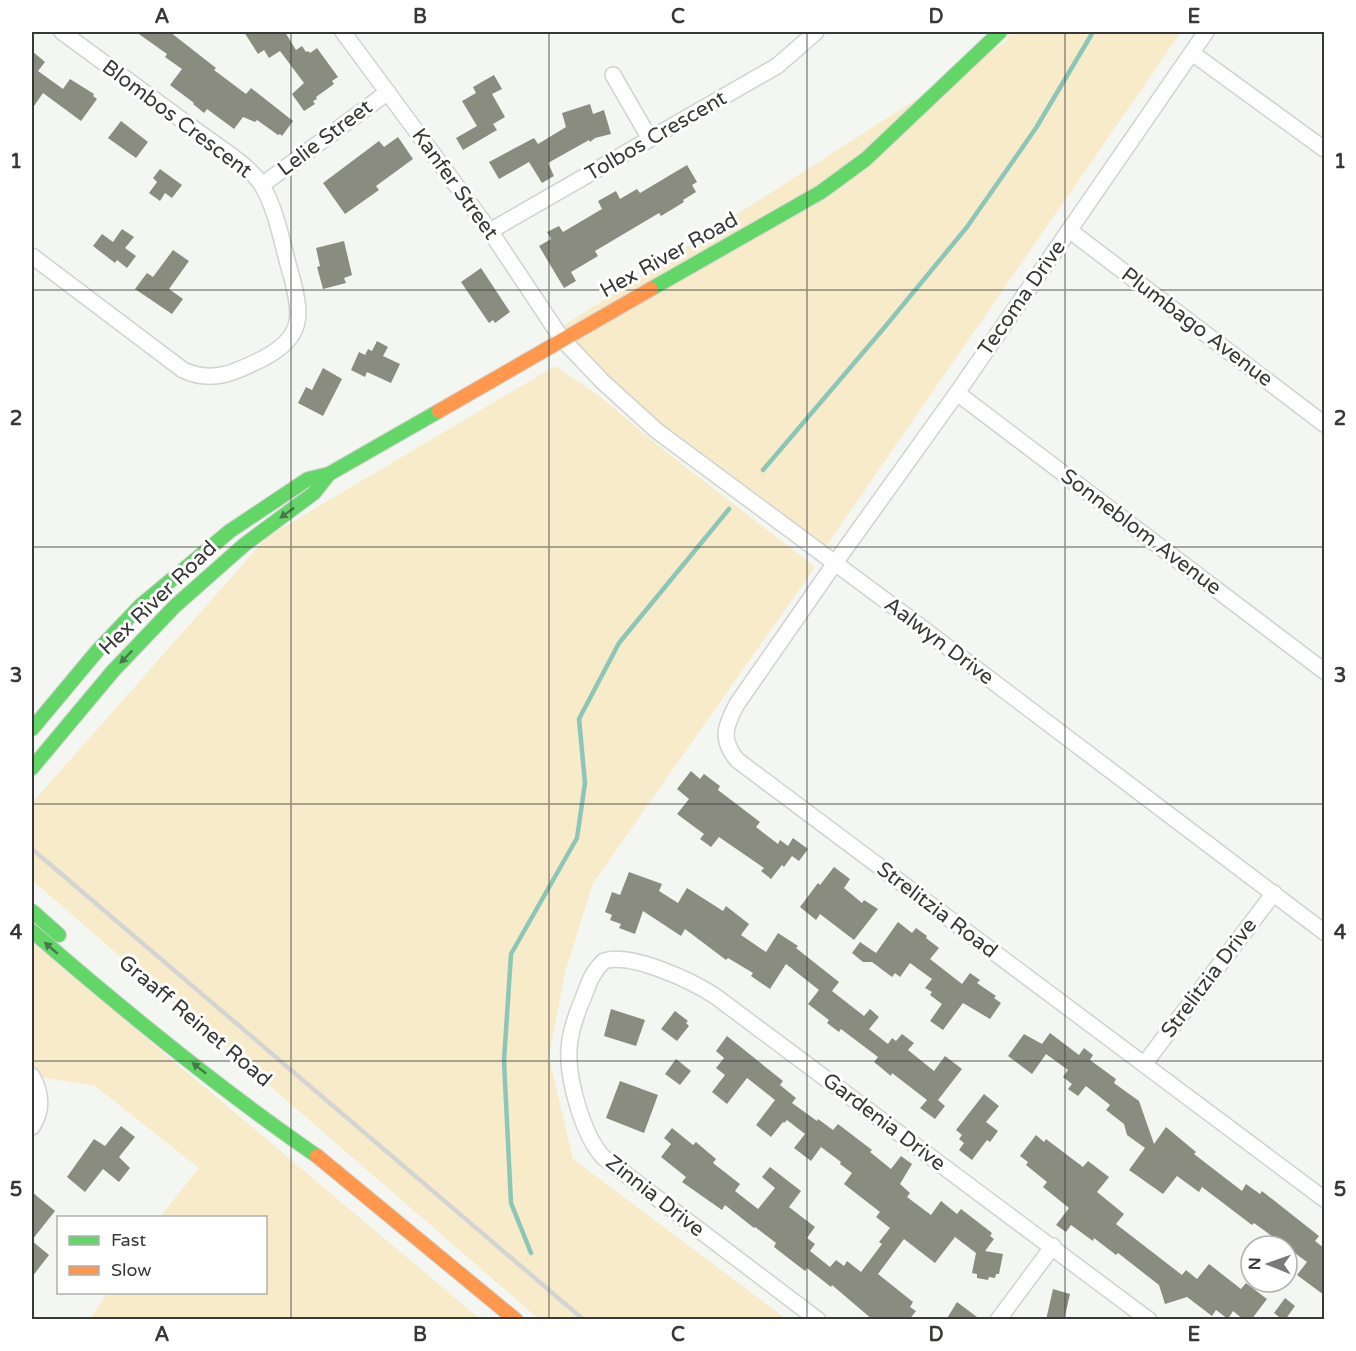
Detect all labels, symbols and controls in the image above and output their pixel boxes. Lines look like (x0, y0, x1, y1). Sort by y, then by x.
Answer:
text: A (155, 5, 170, 29)
text: B (413, 5, 427, 29)
text: C (671, 5, 685, 29)
text: D (928, 5, 944, 29)
text: E (1188, 5, 1201, 29)
street label: Blombos Crescent (97, 55, 257, 183)
street label: Tolbos Crescent (581, 85, 731, 187)
street label: Lelie Street (273, 94, 377, 182)
street label: Kanfer Street (406, 124, 504, 244)
text: 1 (10, 150, 22, 174)
text: 1 (1334, 150, 1346, 174)
street label: Hex River Road (596, 207, 742, 303)
street label: Tecoma Drive (973, 235, 1071, 361)
street label: Plumbago Avenue (1116, 262, 1278, 392)
text: 2 (10, 407, 22, 431)
text: 2 (1334, 407, 1346, 431)
street label: Sonneblom Avenue (1056, 464, 1226, 601)
one-way arrow (279, 507, 294, 519)
street label: Hex River Road (94, 536, 222, 660)
street label: Aalwyn Drive (879, 592, 999, 690)
one-way arrow (119, 650, 133, 665)
text: 3 (10, 664, 22, 688)
text: 3 (1334, 664, 1346, 688)
street label: Strelitzia Road (872, 857, 1002, 963)
street label: Strelitzia Drive (1156, 913, 1262, 1043)
text: 4 (10, 921, 23, 945)
text: 4 (1334, 921, 1347, 945)
one-way arrow (44, 942, 59, 955)
street label: Graaff Reinet Road (113, 950, 277, 1092)
one-way arrow (191, 1061, 207, 1074)
street label: Gardenia Drive (818, 1068, 951, 1176)
street label: Zinnia Drive (601, 1150, 709, 1242)
text: 5 (10, 1178, 22, 1202)
text: 5 (1334, 1178, 1346, 1202)
legend (57, 1216, 267, 1294)
text: Fast (111, 1229, 146, 1251)
north arrow (1239, 1234, 1299, 1294)
text: N (1245, 1257, 1265, 1270)
text: Slow (111, 1259, 152, 1281)
text: A (155, 1323, 170, 1347)
text: B (413, 1323, 427, 1347)
text: C (671, 1323, 685, 1347)
text: D (928, 1323, 944, 1347)
text: E (1188, 1323, 1201, 1347)

